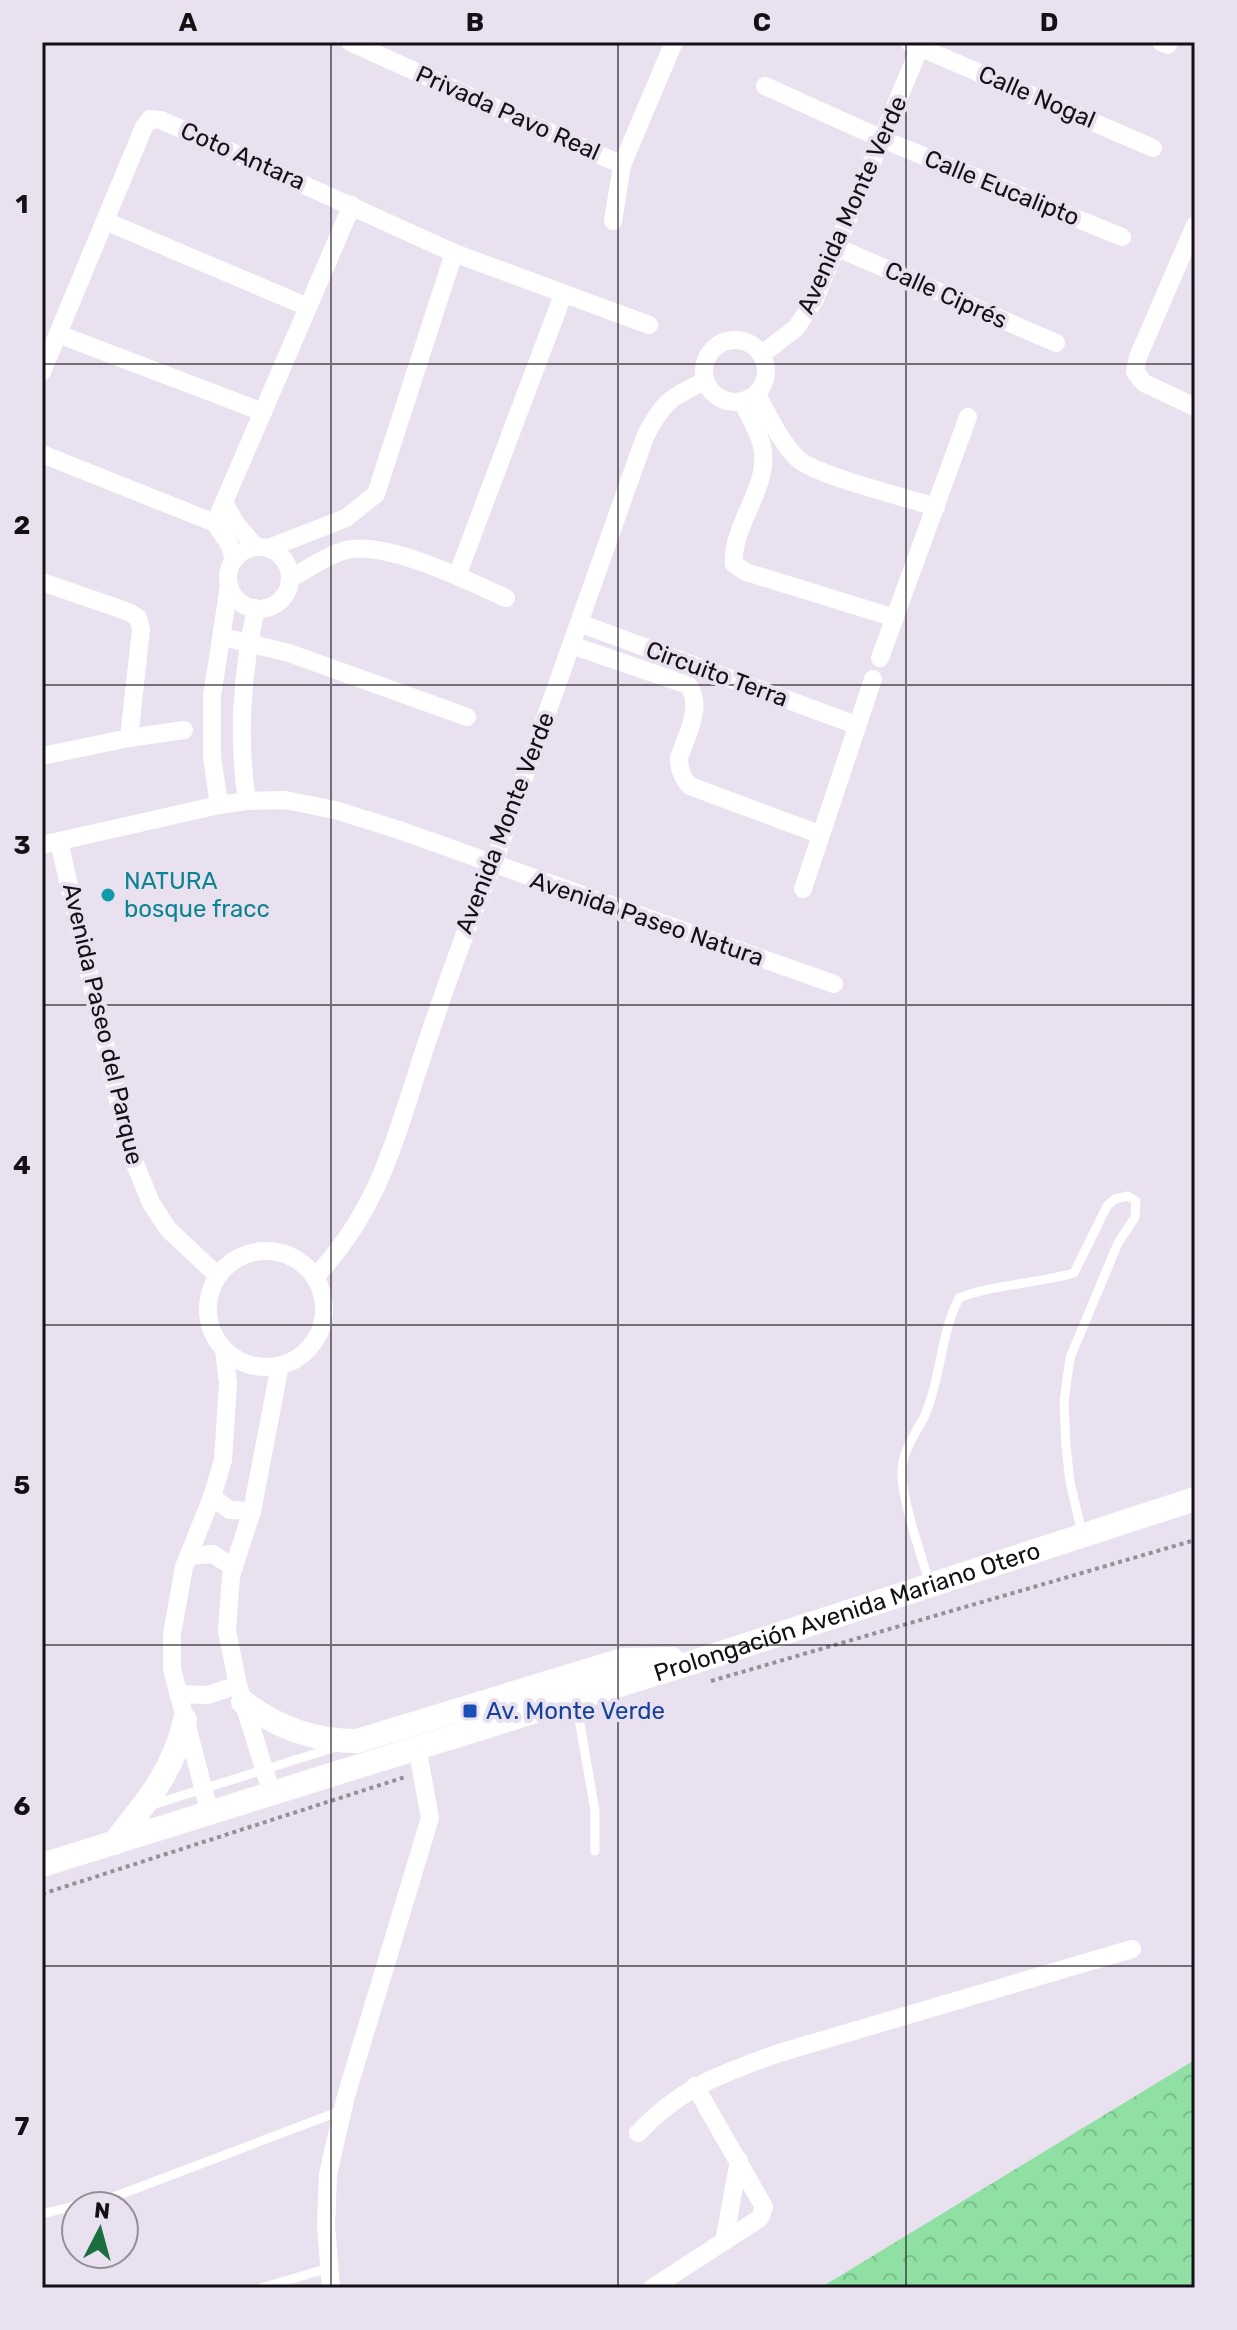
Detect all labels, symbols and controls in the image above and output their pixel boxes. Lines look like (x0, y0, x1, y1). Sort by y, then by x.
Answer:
text: A (179, 7, 198, 38)
text: B (466, 7, 484, 38)
text: C (753, 7, 771, 38)
text: D (1040, 7, 1058, 38)
street label: Privada Pavo Real (412, 60, 604, 166)
street label: Calle Nogal (974, 60, 1100, 134)
street label: Avenida Monte Verde (791, 92, 913, 318)
street label: Coto Antara (176, 116, 310, 196)
street label: Calle Eucalipto (920, 144, 1084, 232)
text: 1 (16, 189, 28, 220)
street label: Calle Ciprés (881, 256, 1011, 334)
text: 2 (14, 510, 30, 541)
street label: Circuito Terra (642, 635, 792, 713)
street label: Avenida Monte Verde (450, 708, 560, 938)
text: 3 (13, 830, 31, 861)
street label: Avenida Paseo Natura (527, 866, 767, 972)
place label: NATURA bosque fracc (124, 867, 270, 923)
street label: Avenida Paseo del Parque (57, 881, 149, 1167)
marker: NATURA bosque fracc (99, 886, 117, 904)
text: 4 (13, 1150, 31, 1181)
text: 5 (14, 1470, 30, 1501)
street label: Prolongación Avenida Mariano Otero (651, 1536, 1044, 1687)
place label: Av. Monte Verde (486, 1697, 665, 1725)
marker: Av. Monte Verde (461, 1702, 479, 1720)
text: 6 (14, 1791, 31, 1822)
text: 7 (15, 2111, 30, 2142)
north arrow (60, 2190, 140, 2270)
text: N (93, 2196, 111, 2225)

